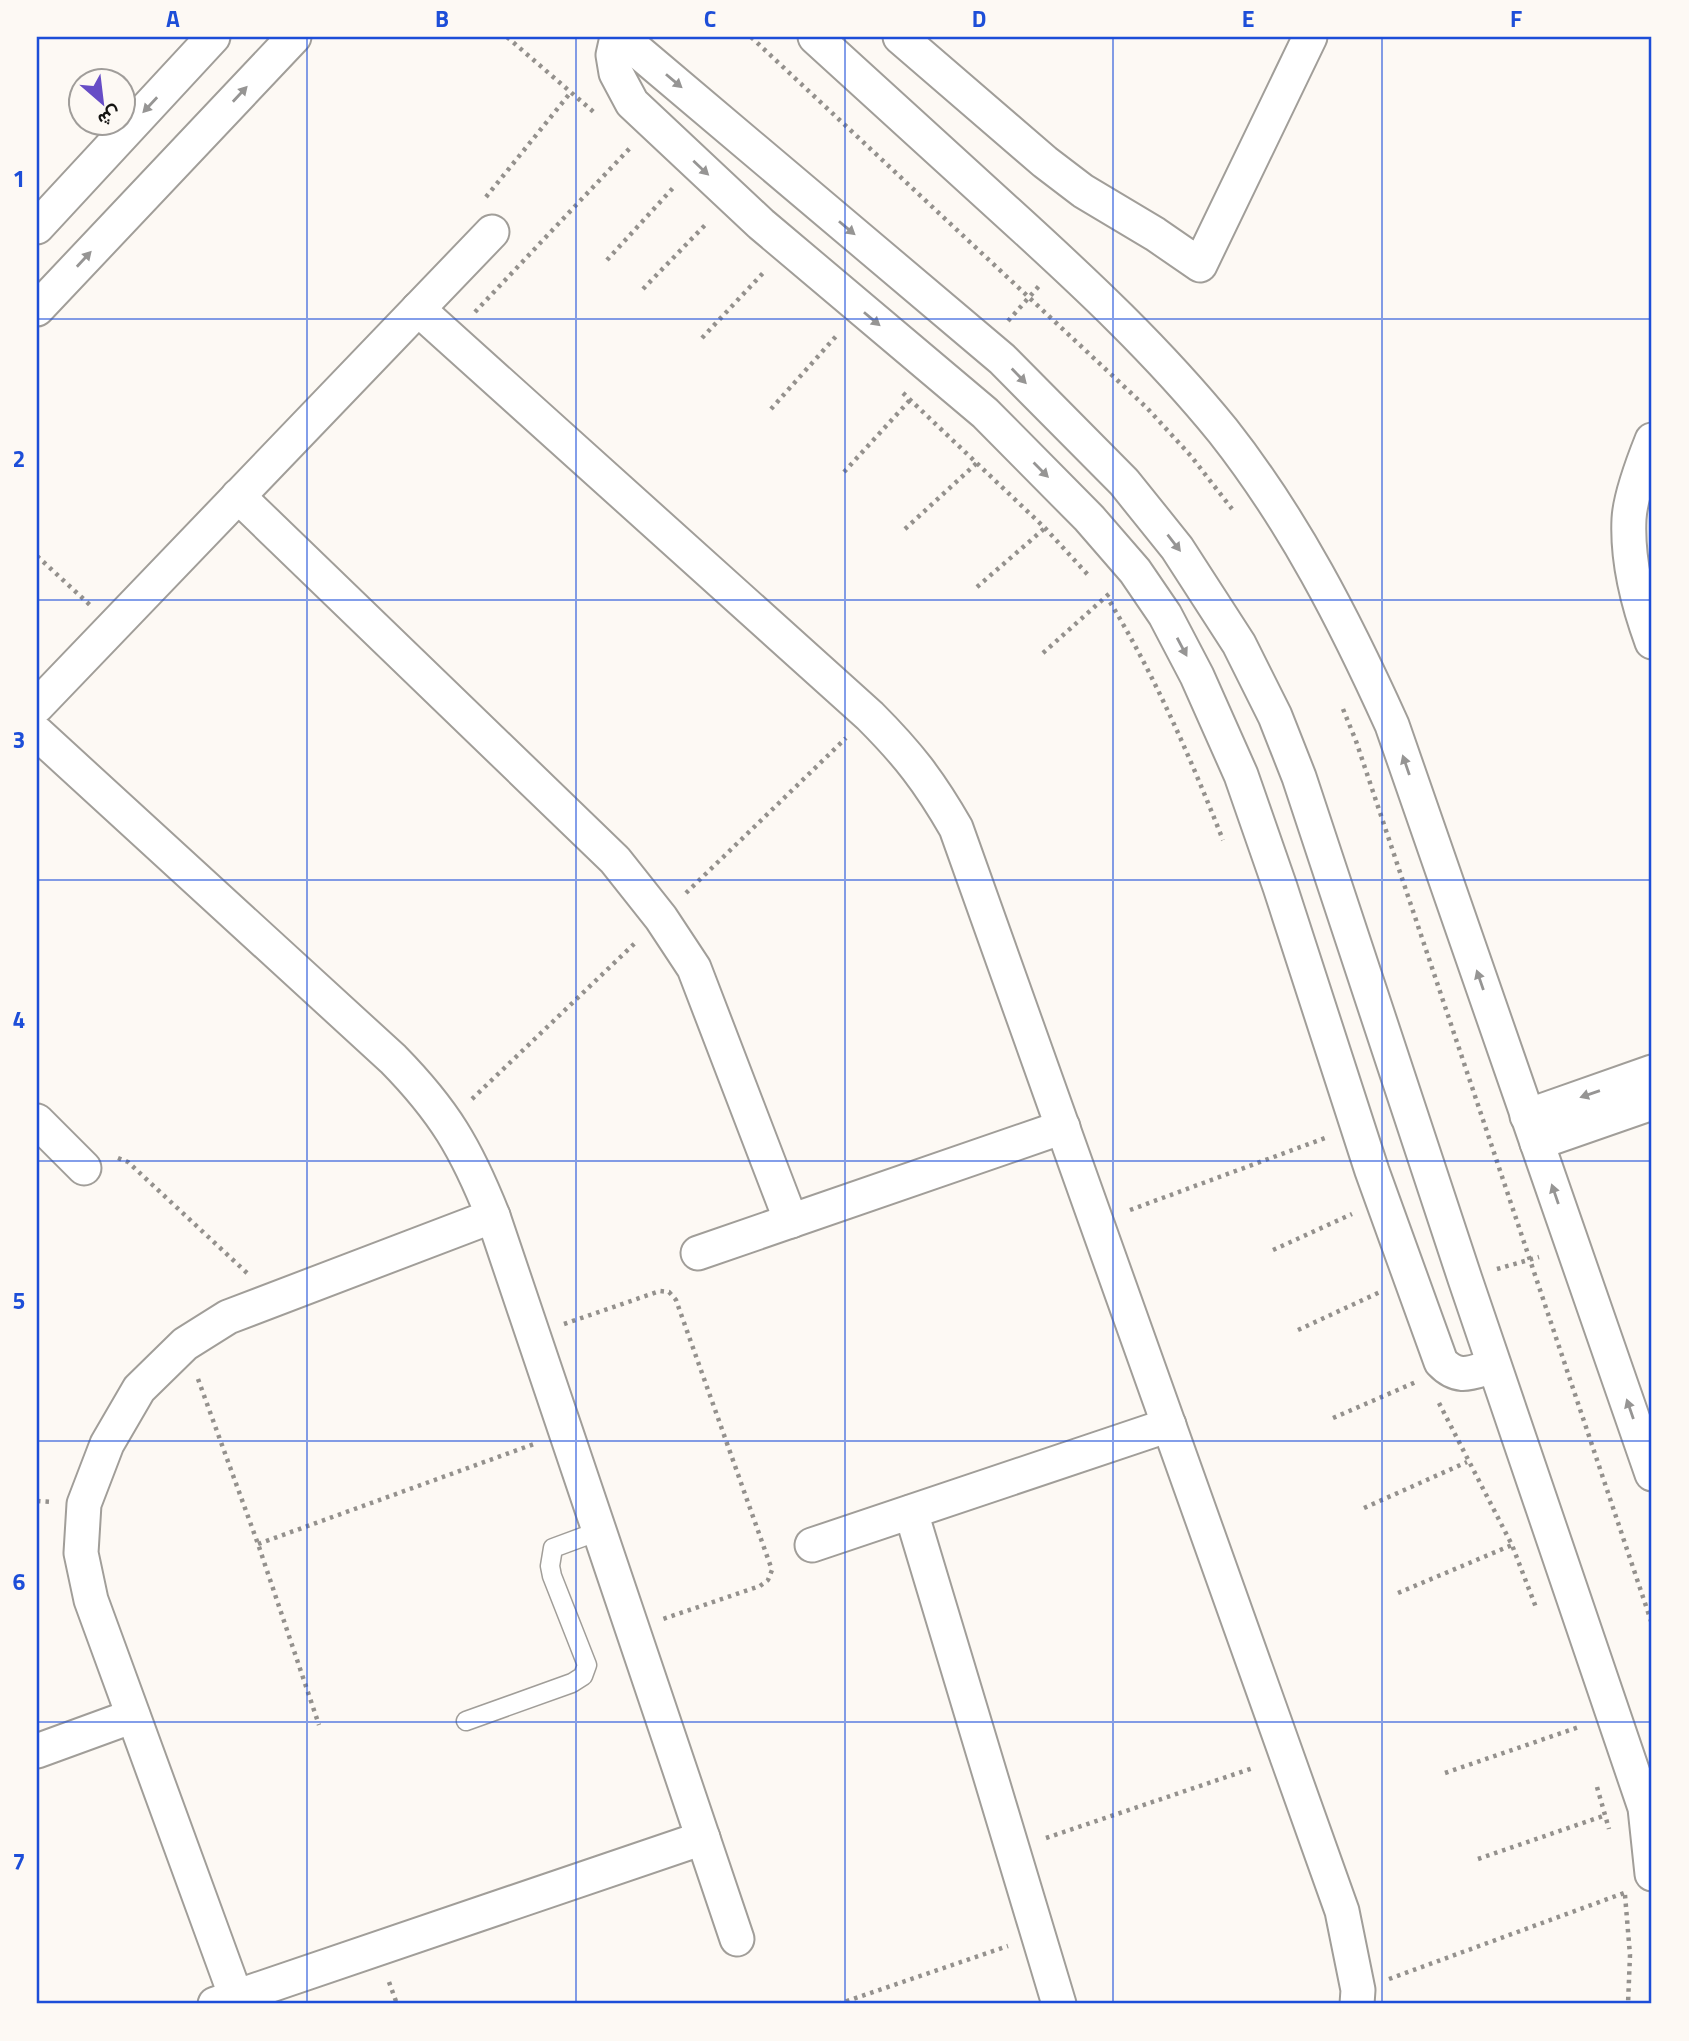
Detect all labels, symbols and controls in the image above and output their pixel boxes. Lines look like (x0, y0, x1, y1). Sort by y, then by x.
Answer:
text: A (166, 1, 180, 36)
text: B (435, 1, 449, 36)
text: C (704, 1, 716, 36)
text: D (972, 1, 986, 36)
text: E (1242, 1, 1254, 36)
text: F (1510, 1, 1522, 36)
north arrow (66, 66, 136, 136)
one-way arrow (665, 73, 682, 88)
one-way arrow (231, 86, 247, 103)
one-way arrow (142, 96, 158, 114)
text: ش (93, 99, 127, 136)
one-way arrow (692, 160, 709, 176)
text: 1 (13, 161, 25, 196)
one-way arrow (839, 220, 856, 235)
one-way arrow (75, 251, 91, 268)
one-way arrow (863, 311, 880, 326)
one-way arrow (1011, 368, 1028, 385)
text: 2 (13, 441, 25, 476)
one-way arrow (1033, 461, 1050, 478)
one-way arrow (1166, 534, 1181, 552)
one-way arrow (1176, 637, 1188, 657)
text: 3 (13, 722, 25, 757)
one-way arrow (1400, 754, 1411, 775)
one-way arrow (1474, 969, 1485, 990)
text: 4 (13, 1002, 25, 1037)
one-way arrow (1579, 1089, 1600, 1100)
one-way arrow (1549, 1184, 1560, 1205)
text: 5 (13, 1283, 25, 1318)
one-way arrow (1624, 1399, 1635, 1420)
text: 6 (13, 1564, 26, 1599)
text: 7 (13, 1844, 25, 1879)

